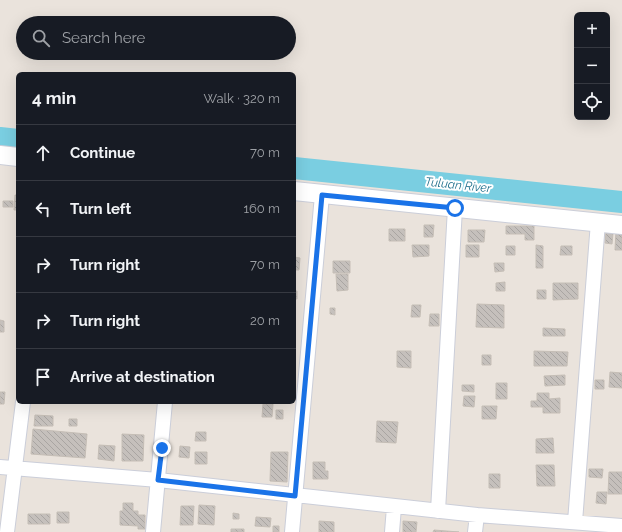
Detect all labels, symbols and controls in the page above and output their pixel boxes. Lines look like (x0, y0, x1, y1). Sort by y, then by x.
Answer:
map controls (574, 12, 610, 120)
button: + (574, 12, 610, 48)
search box (16, 16, 296, 60)
icon: search (30, 27, 52, 49)
text: Search here (62, 29, 145, 47)
button: − (574, 48, 610, 84)
button: locate (574, 84, 610, 120)
text: 4 min (32, 88, 76, 108)
text: Walk · 320 m (204, 91, 280, 106)
icon: ahead (32, 142, 54, 164)
text: Continue (70, 144, 135, 162)
text: 70 m (250, 145, 280, 160)
water label: Tuluan River (424, 175, 493, 196)
icon: left (32, 198, 54, 220)
route start (446, 199, 464, 217)
text: Turn left (70, 200, 131, 218)
text: 160 m (243, 201, 280, 216)
icon: right (32, 254, 54, 276)
text: Turn right (70, 256, 140, 274)
text: 70 m (250, 257, 280, 272)
icon: right (32, 310, 54, 332)
text: Turn right (70, 312, 140, 330)
text: 20 m (250, 313, 280, 328)
icon: arrive (32, 366, 54, 388)
text: Arrive at destination (70, 368, 215, 386)
route end (153, 439, 171, 457)

